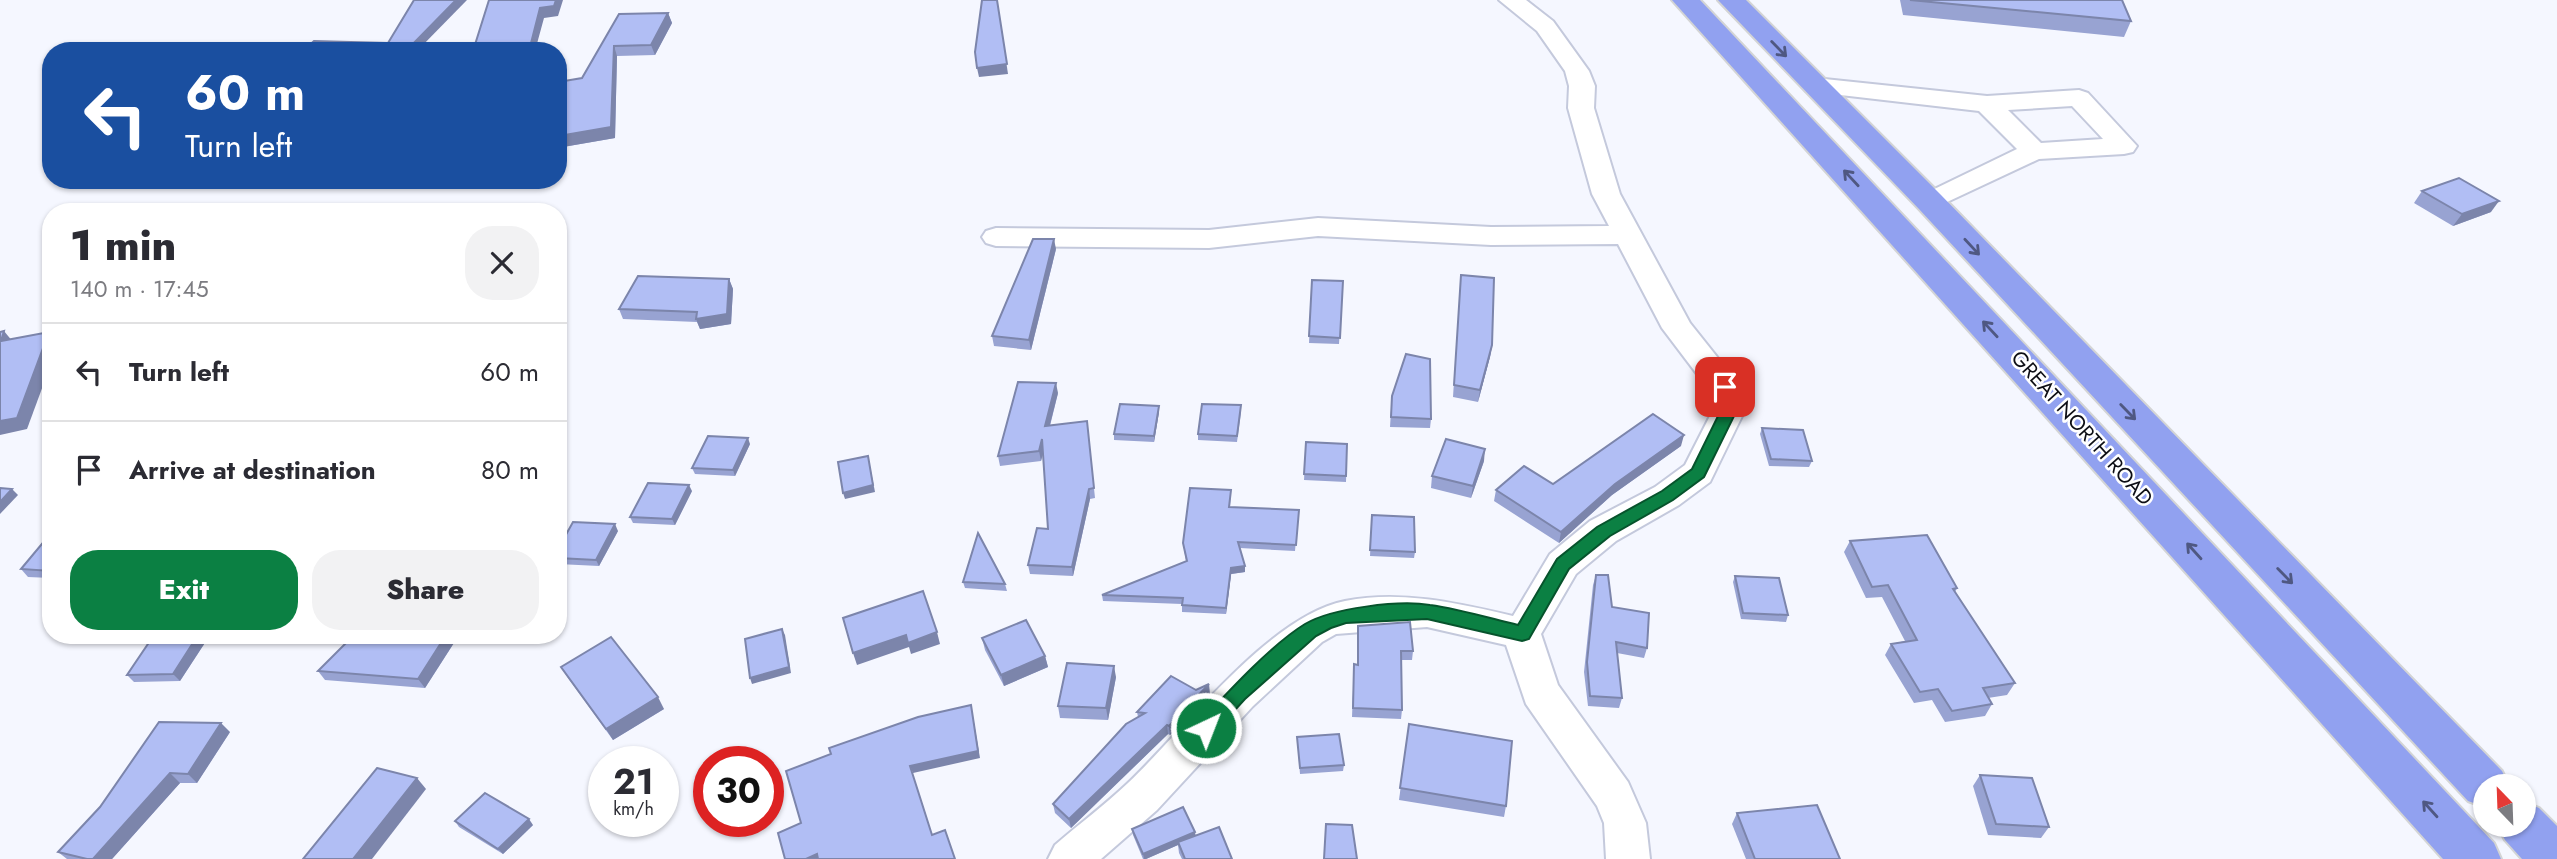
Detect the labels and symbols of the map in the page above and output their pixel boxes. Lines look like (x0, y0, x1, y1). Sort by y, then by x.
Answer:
one-way arrow (1770, 40, 1787, 57)
one-way arrow (1842, 170, 1859, 187)
one-way arrow (1963, 238, 1980, 255)
one-way arrow (1982, 321, 1999, 338)
street label: GREAT NORTH ROAD (2004, 344, 2160, 512)
pin (1695, 357, 1755, 417)
one-way arrow (2119, 403, 2136, 420)
one-way arrow (2185, 543, 2202, 560)
one-way arrow (2277, 568, 2294, 585)
position arrow (1169, 691, 1243, 765)
speed limit sign: 30 (693, 746, 784, 837)
north arrow (2473, 774, 2536, 836)
one-way arrow (2422, 800, 2438, 818)

